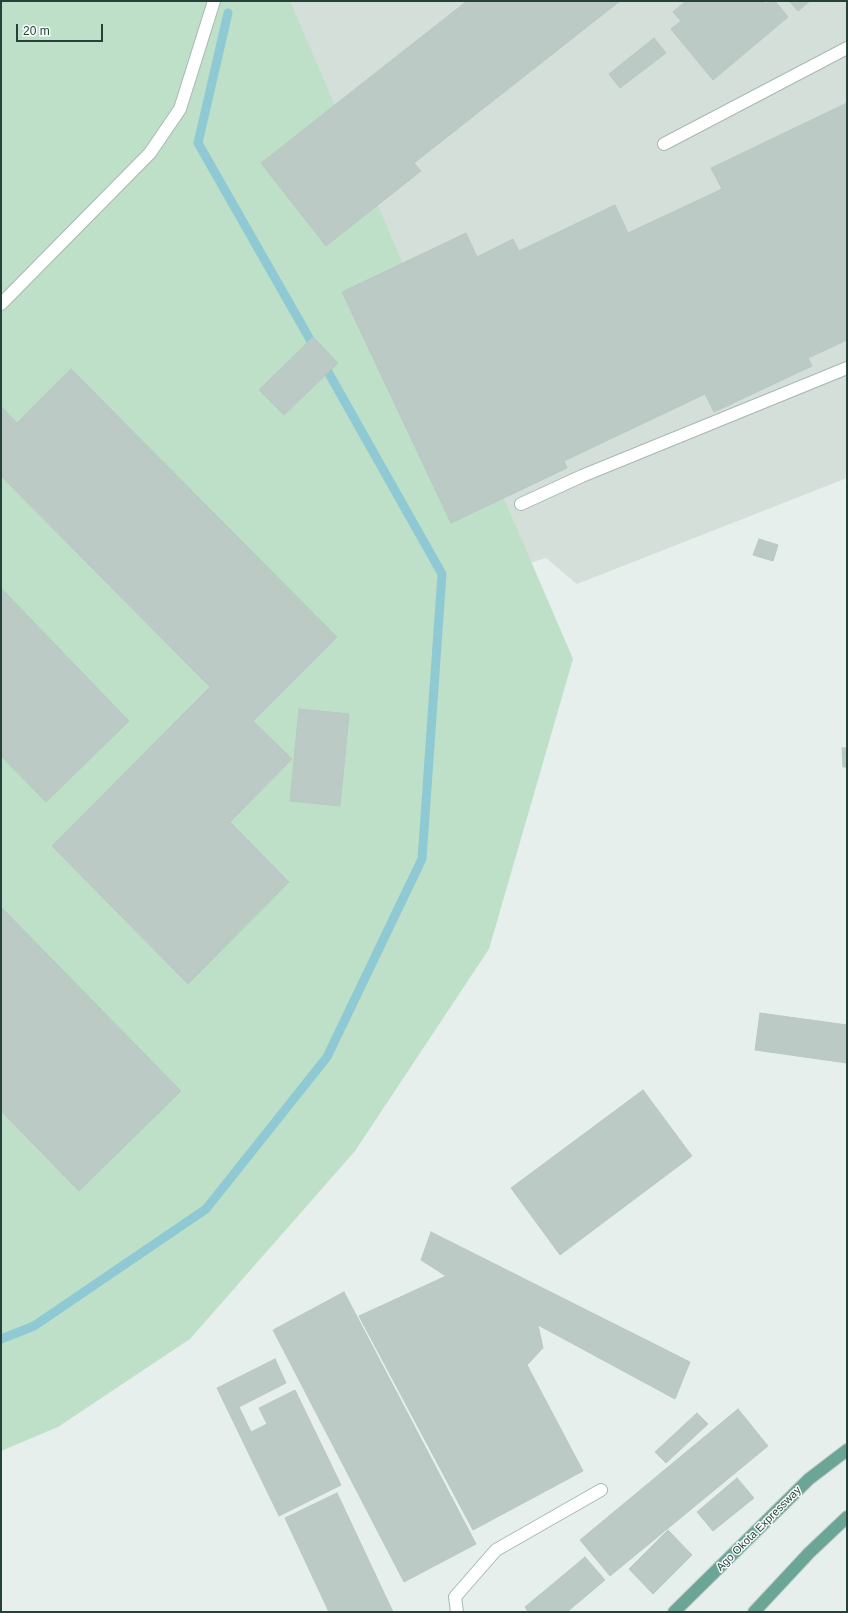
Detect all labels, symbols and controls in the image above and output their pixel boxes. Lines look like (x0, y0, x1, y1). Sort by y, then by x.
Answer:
scale bar (18, 16, 105, 42)
text: 20 m (23, 24, 50, 38)
street label: Ago Okota Expressway (714, 1484, 804, 1574)

